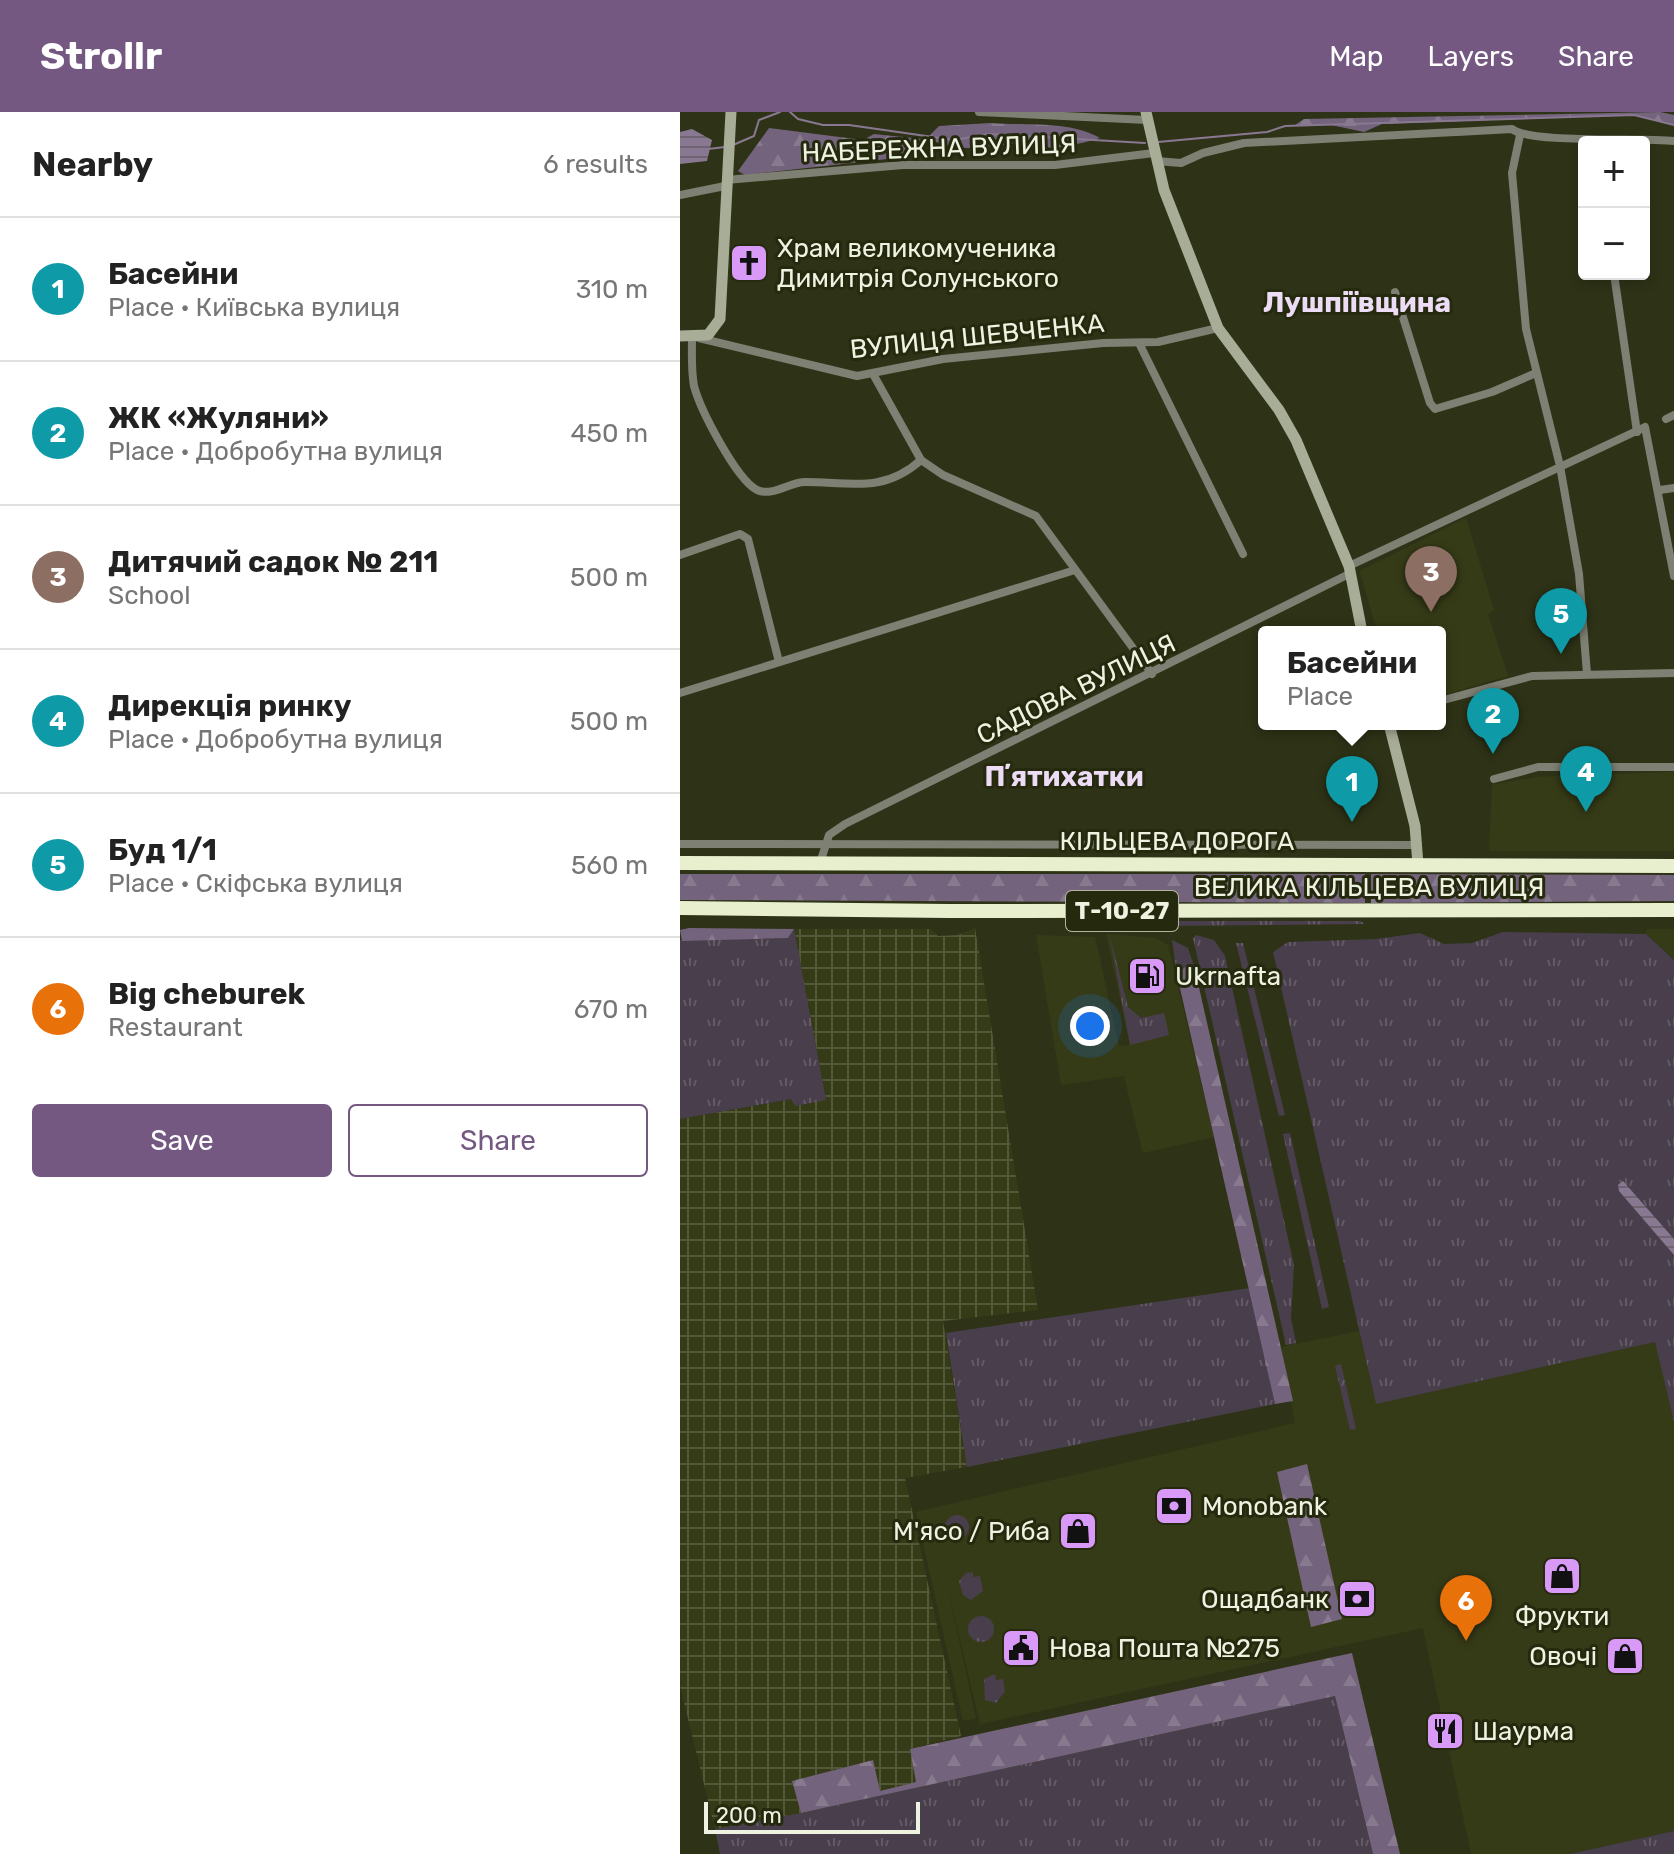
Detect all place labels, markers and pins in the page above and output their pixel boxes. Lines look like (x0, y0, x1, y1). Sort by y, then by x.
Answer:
place label: Храм великомученика Димитрія Солунського (777, 233, 1059, 294)
church icon: Храм великомученика Димитрія Солунського (728, 242, 770, 284)
pin: 3 (1405, 546, 1457, 612)
pin: 5 (1535, 588, 1587, 654)
pin: 2 (1467, 688, 1519, 754)
pin: 4 (1560, 746, 1612, 812)
pin: 1 (1326, 756, 1378, 822)
fuel station icon: Ukrnafta (1126, 955, 1168, 997)
place label: Ukrnafta (1175, 961, 1281, 992)
bank icon: Monobank (1153, 1485, 1195, 1527)
place label: Monobank (1202, 1491, 1328, 1522)
shop icon: М'ясо / Риба (1057, 1510, 1099, 1552)
place label: М'ясо / Риба (893, 1516, 1050, 1547)
shop icon: Фрукти (1541, 1555, 1583, 1597)
pin: 6 (1440, 1575, 1492, 1641)
bank icon: Ощадбанк (1336, 1578, 1378, 1620)
place label: Ощадбанк (1201, 1584, 1329, 1615)
place label: Фрукти (1515, 1601, 1609, 1632)
public building icon: Нова Пошта №275 (1000, 1627, 1042, 1669)
place label: Нова Пошта №275 (1049, 1633, 1280, 1664)
shop icon: Овочі (1604, 1635, 1646, 1677)
place label: Овочі (1529, 1641, 1597, 1672)
restaurant icon: Шаурма (1424, 1710, 1466, 1752)
place label: Шаурма (1473, 1716, 1574, 1747)

